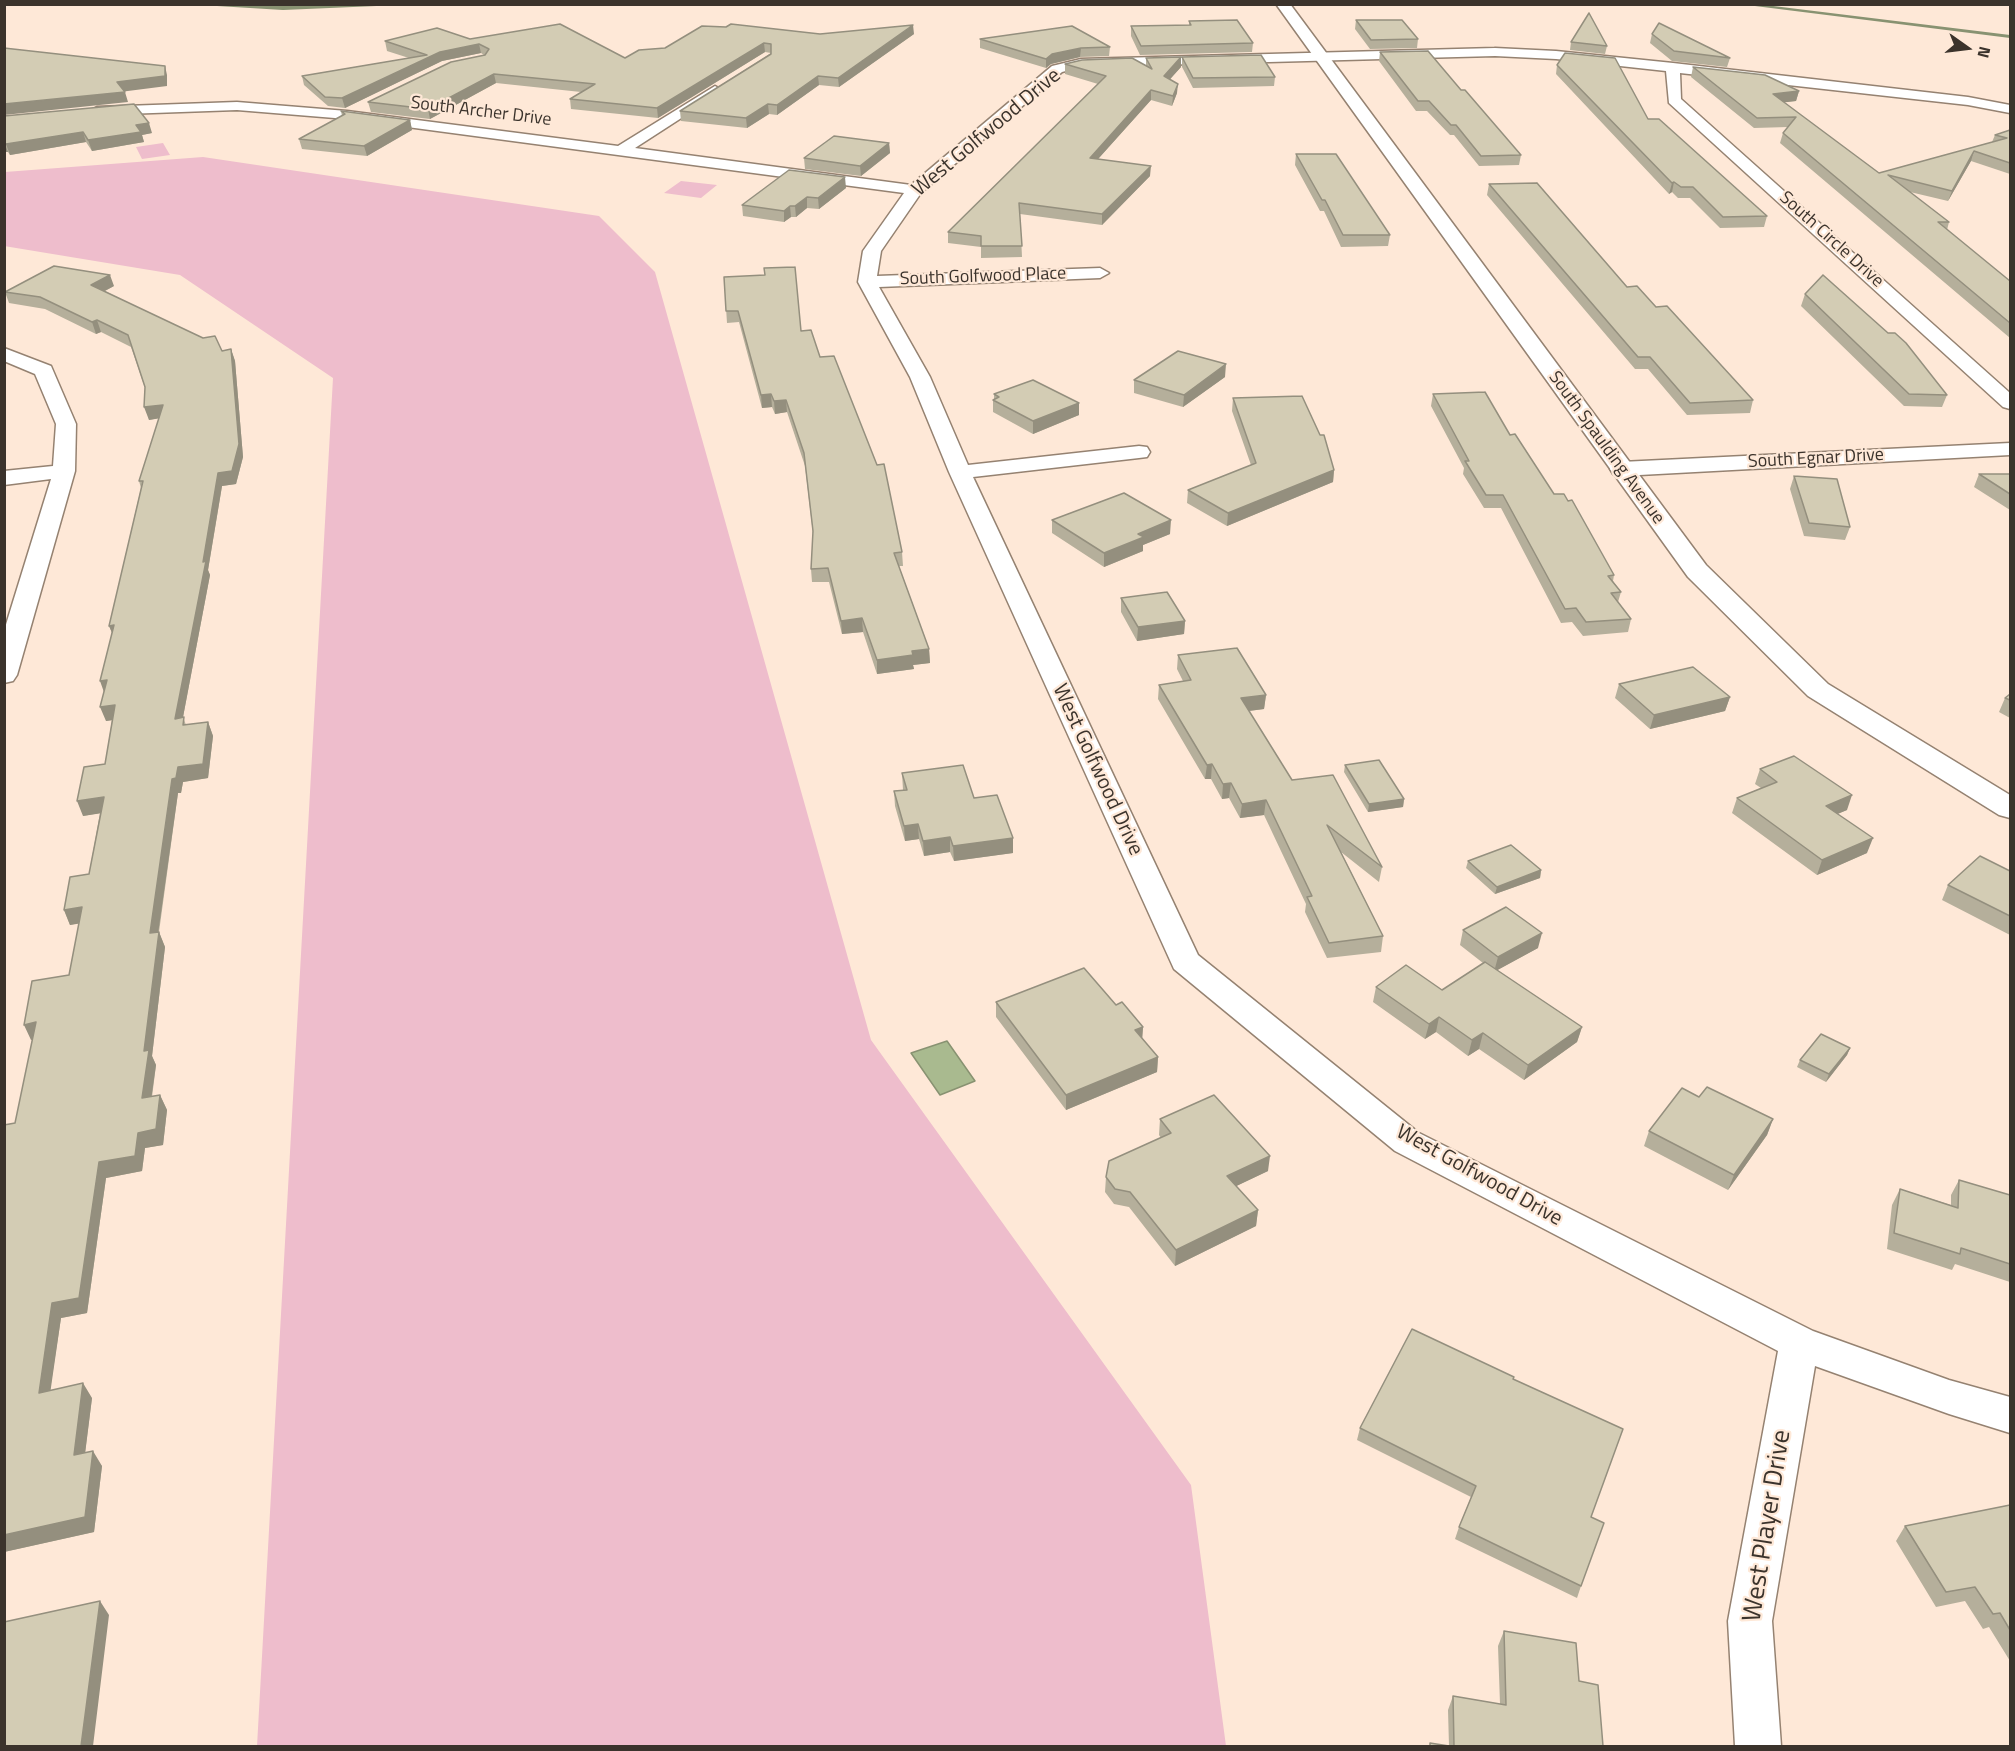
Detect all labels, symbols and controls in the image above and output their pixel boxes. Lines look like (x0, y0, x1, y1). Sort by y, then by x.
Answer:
north arrow (1937, 18, 1997, 78)
text: N (1971, 44, 1997, 61)
street label: West Golfwood Drive (908, 64, 1066, 202)
street label: South Archer Drive (409, 93, 553, 131)
street label: South Circle Drive (1774, 187, 1888, 293)
street label: South Golfwood Place (900, 263, 1066, 291)
street label: South Spaulding Avenue (1543, 367, 1669, 529)
street label: South Egnar Drive (1748, 445, 1884, 473)
street label: West Golfwood Drive (1046, 680, 1148, 860)
street label: West Golfwood Drive (1392, 1120, 1566, 1232)
street label: West Player Drive (1737, 1428, 1799, 1624)

